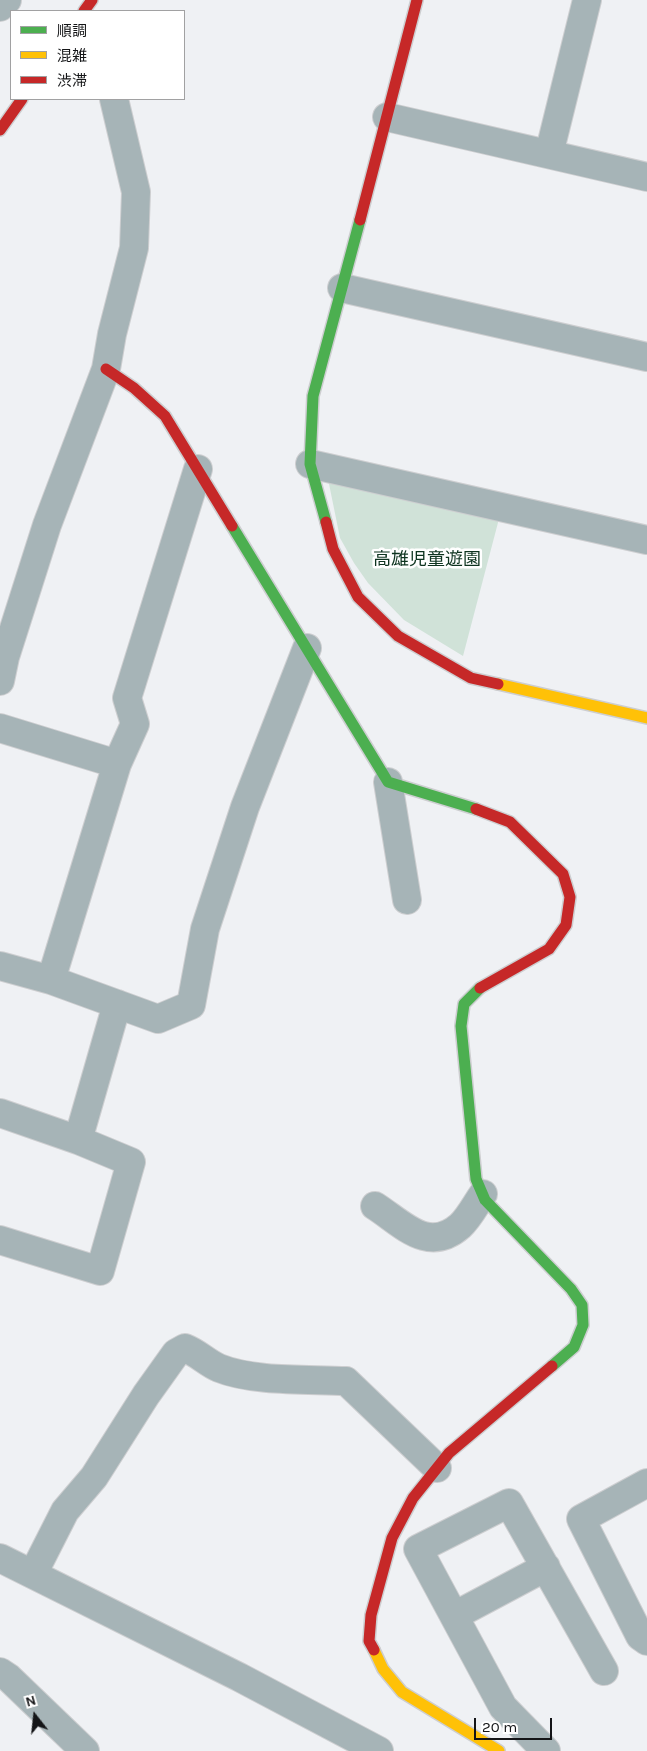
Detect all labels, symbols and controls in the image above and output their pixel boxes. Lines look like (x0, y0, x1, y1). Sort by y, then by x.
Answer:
legend (10, 10, 185, 100)
text: 順調 (57, 22, 87, 40)
text: 混雑 (57, 47, 87, 65)
text: 渋滞 (57, 72, 87, 90)
park label: 高雄児童遊園 (373, 549, 481, 571)
north arrow (10, 1691, 60, 1741)
text: N (24, 1692, 38, 1711)
scale bar (477, 1708, 554, 1740)
text: 20 m (482, 1718, 517, 1736)

